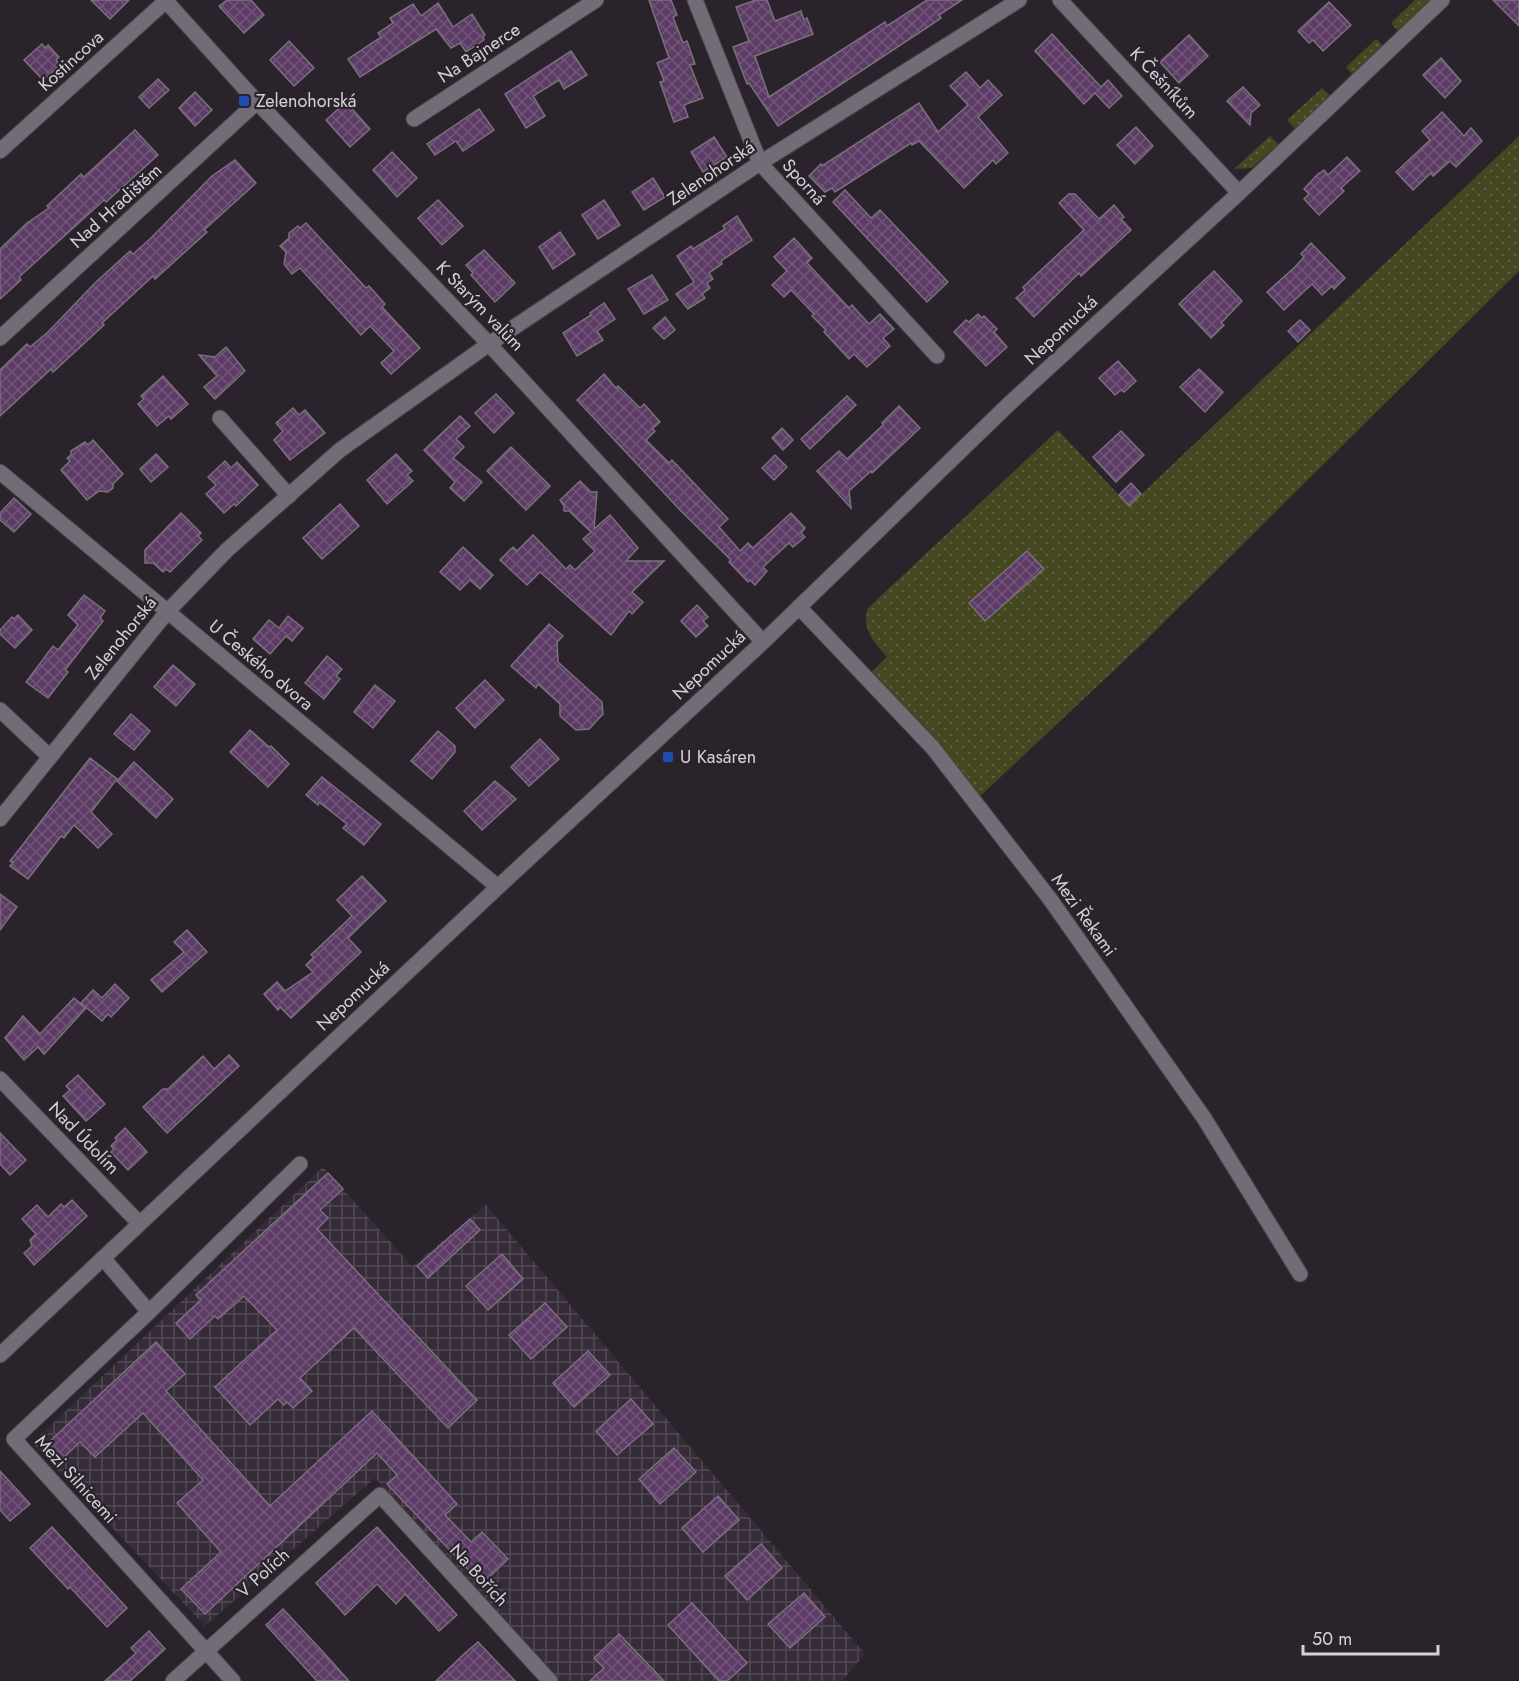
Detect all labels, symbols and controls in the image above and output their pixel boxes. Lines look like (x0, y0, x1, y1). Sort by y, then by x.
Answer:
street label: Na Bajnerce (433, 17, 525, 89)
street label: Kostincova (33, 25, 109, 97)
street label: K Češníkům (1124, 41, 1204, 125)
place label: Zelenohorská (256, 88, 357, 114)
marker: Zelenohorská (237, 94, 251, 108)
street label: Zelenohorská (662, 134, 760, 212)
street label: Sporná (776, 153, 832, 211)
street label: Nad Hradištěm (64, 158, 168, 254)
street label: K Starým valům (430, 255, 530, 357)
street label: Nepomucká (1018, 289, 1104, 371)
street label: Zelenohorská (79, 591, 163, 685)
street label: U Českého dvora (203, 613, 319, 717)
street label: Nepomucká (666, 624, 752, 706)
place label: U Kasáren (680, 744, 756, 770)
marker: U Kasáren (661, 750, 675, 764)
street label: Mezi Řekami (1045, 868, 1123, 962)
street label: Nepomucká (310, 955, 396, 1037)
street label: Nad Údolím (43, 1096, 125, 1180)
street label: Mezi Silnicemi (29, 1429, 123, 1529)
street label: Na Bořích (444, 1538, 514, 1612)
street label: V Polích (231, 1542, 295, 1604)
scale bar (1303, 1618, 1438, 1656)
text: 50 m (1312, 1626, 1352, 1652)

